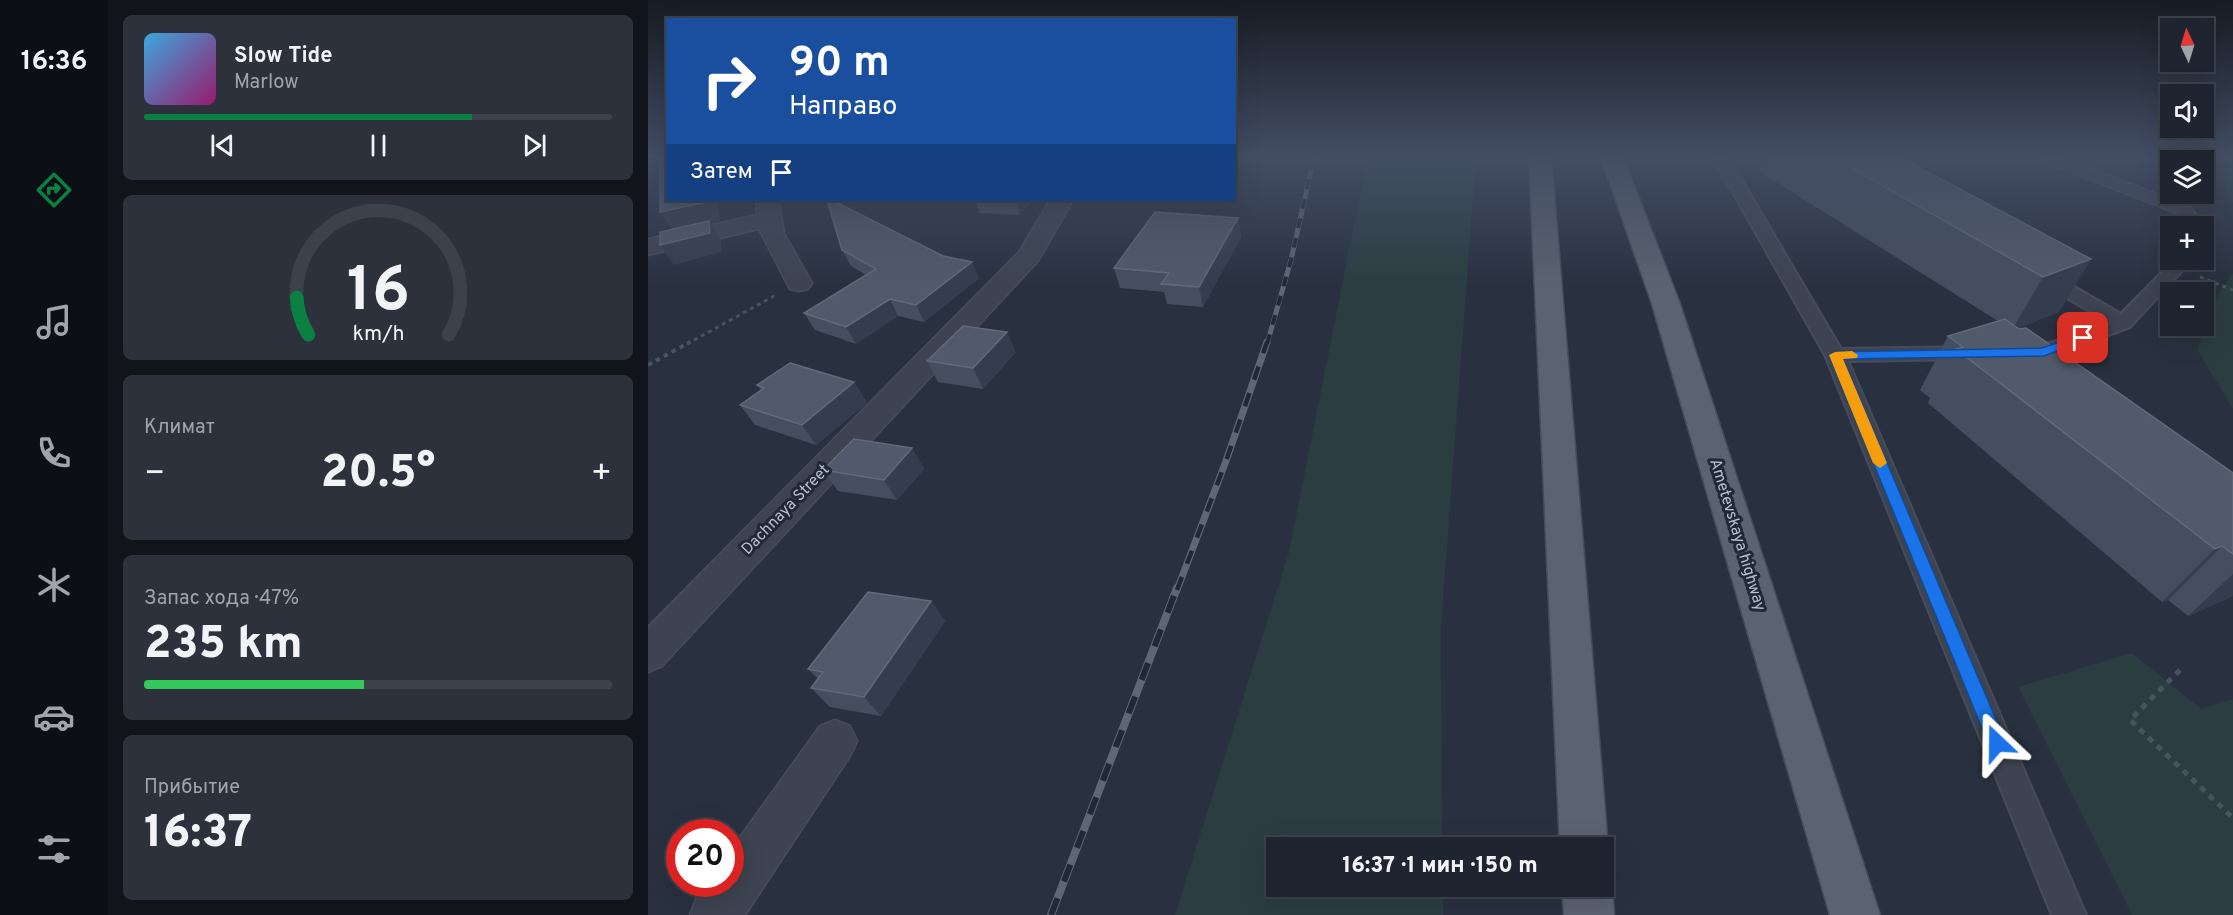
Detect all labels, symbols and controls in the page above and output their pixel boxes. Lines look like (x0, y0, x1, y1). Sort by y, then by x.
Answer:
north arrow (2160, 18, 2214, 72)
map controls (2160, 18, 2214, 336)
text: 90 m (789, 38, 890, 91)
icon: right (690, 42, 768, 120)
text: Slow Tide (234, 43, 333, 70)
text: 16:36 (21, 45, 87, 79)
text: Marlow (234, 70, 298, 96)
button: sound (2160, 84, 2214, 138)
text: Направо (789, 90, 897, 124)
icon: previous (206, 129, 239, 162)
icon: pause (362, 129, 395, 162)
icon: next (518, 129, 551, 162)
button: layers (2160, 150, 2214, 204)
icon: arrive (765, 156, 798, 189)
text: Затем (690, 159, 753, 186)
icon: directions (33, 169, 75, 211)
button: + (2160, 216, 2214, 270)
text: 16 (346, 254, 410, 333)
button: − (2160, 282, 2214, 336)
icon: music (33, 301, 75, 343)
pin (2057, 312, 2108, 363)
text: km/h (352, 321, 404, 348)
icon: arrive (2066, 321, 2099, 354)
text: Климат (144, 415, 215, 441)
icon: phone (33, 432, 75, 474)
text: 20.5° (321, 446, 435, 503)
text: − (144, 454, 165, 496)
text: + (591, 454, 612, 496)
street label: Ametevskaya highway (1704, 456, 1770, 614)
street label: Dachnaya Street (738, 460, 834, 560)
icon: climate (33, 564, 75, 606)
text: Запас хода · 47% (144, 586, 299, 612)
text: 235 km (144, 617, 303, 674)
icon: car (33, 696, 75, 738)
position arrow (1965, 711, 2029, 775)
text: Прибытие (144, 775, 240, 801)
text: 16:37 (144, 806, 252, 863)
speed limit sign: 20 (666, 819, 744, 897)
icon: filters (33, 828, 75, 870)
text: 16:37 · 1 мин · 150 m (1342, 853, 1538, 880)

